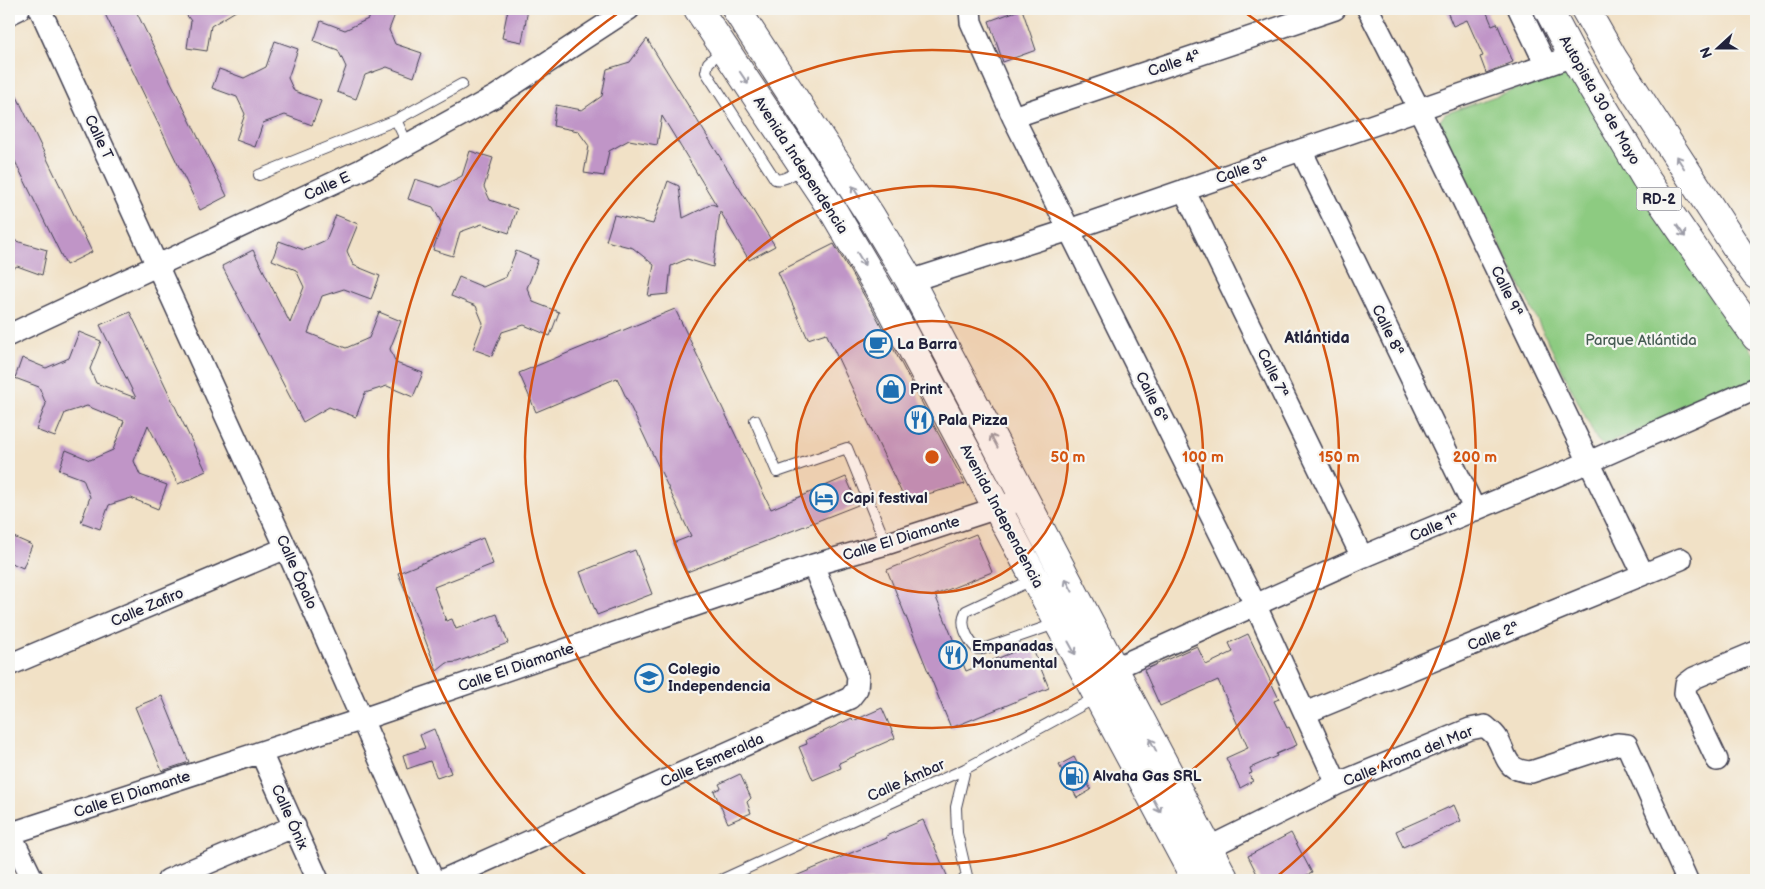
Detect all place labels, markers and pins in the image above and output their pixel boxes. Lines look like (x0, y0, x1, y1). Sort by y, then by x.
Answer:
cafe icon: La Barra (863, 329, 893, 359)
place label: La Barra (897, 335, 957, 354)
shop icon: Print (876, 374, 906, 404)
place label: Print (910, 380, 942, 399)
restaurant icon: Pala Pizza (904, 405, 934, 435)
place label: Pala Pizza (938, 411, 1008, 430)
centre of rings (923, 448, 941, 466)
hotel icon: Capi festival (809, 483, 839, 513)
place label: Capi festival (843, 489, 928, 508)
place label: Empanadas Monumental (972, 637, 1057, 673)
restaurant icon: Empanadas Monumental (938, 640, 968, 670)
place label: Colegio Independencia (668, 660, 771, 696)
school or university icon: Colegio Independencia (634, 663, 664, 693)
fuel station icon: Alvaha Gas SRL (1059, 761, 1089, 791)
place label: Alvaha Gas SRL (1092, 767, 1202, 786)

